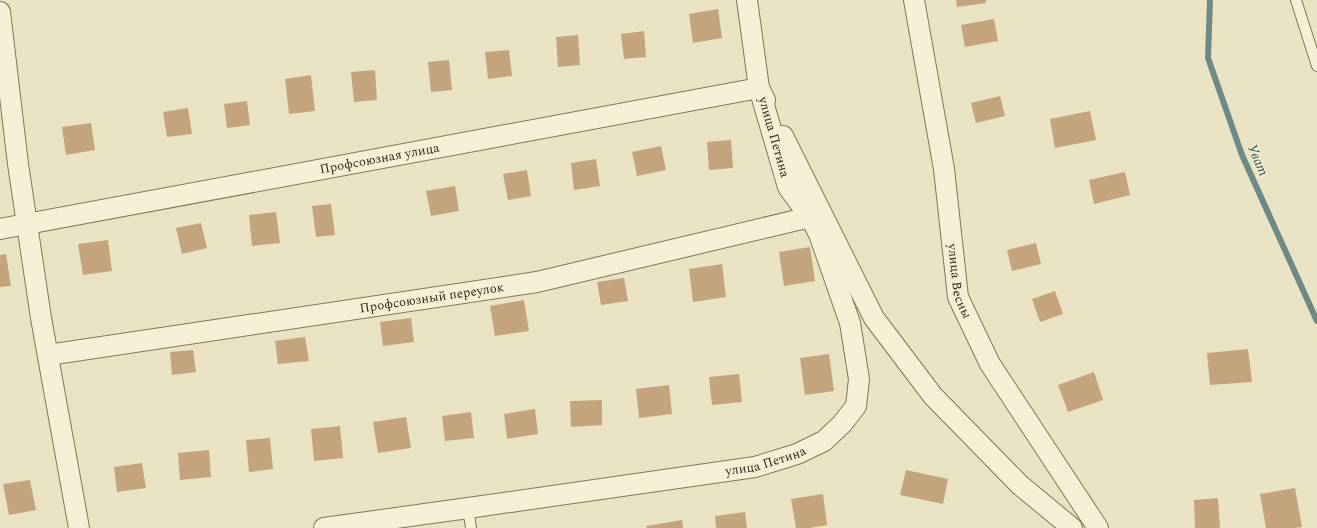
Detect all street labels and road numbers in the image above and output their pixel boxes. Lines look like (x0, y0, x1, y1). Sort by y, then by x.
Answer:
street label: улица Петина (753, 93, 795, 180)
street label: Профсоюзная улица (318, 137, 442, 179)
street label: улица Весны (942, 241, 977, 322)
street label: Профсоюзный переулок (358, 277, 505, 318)
street label: улица Петина (723, 441, 810, 481)

